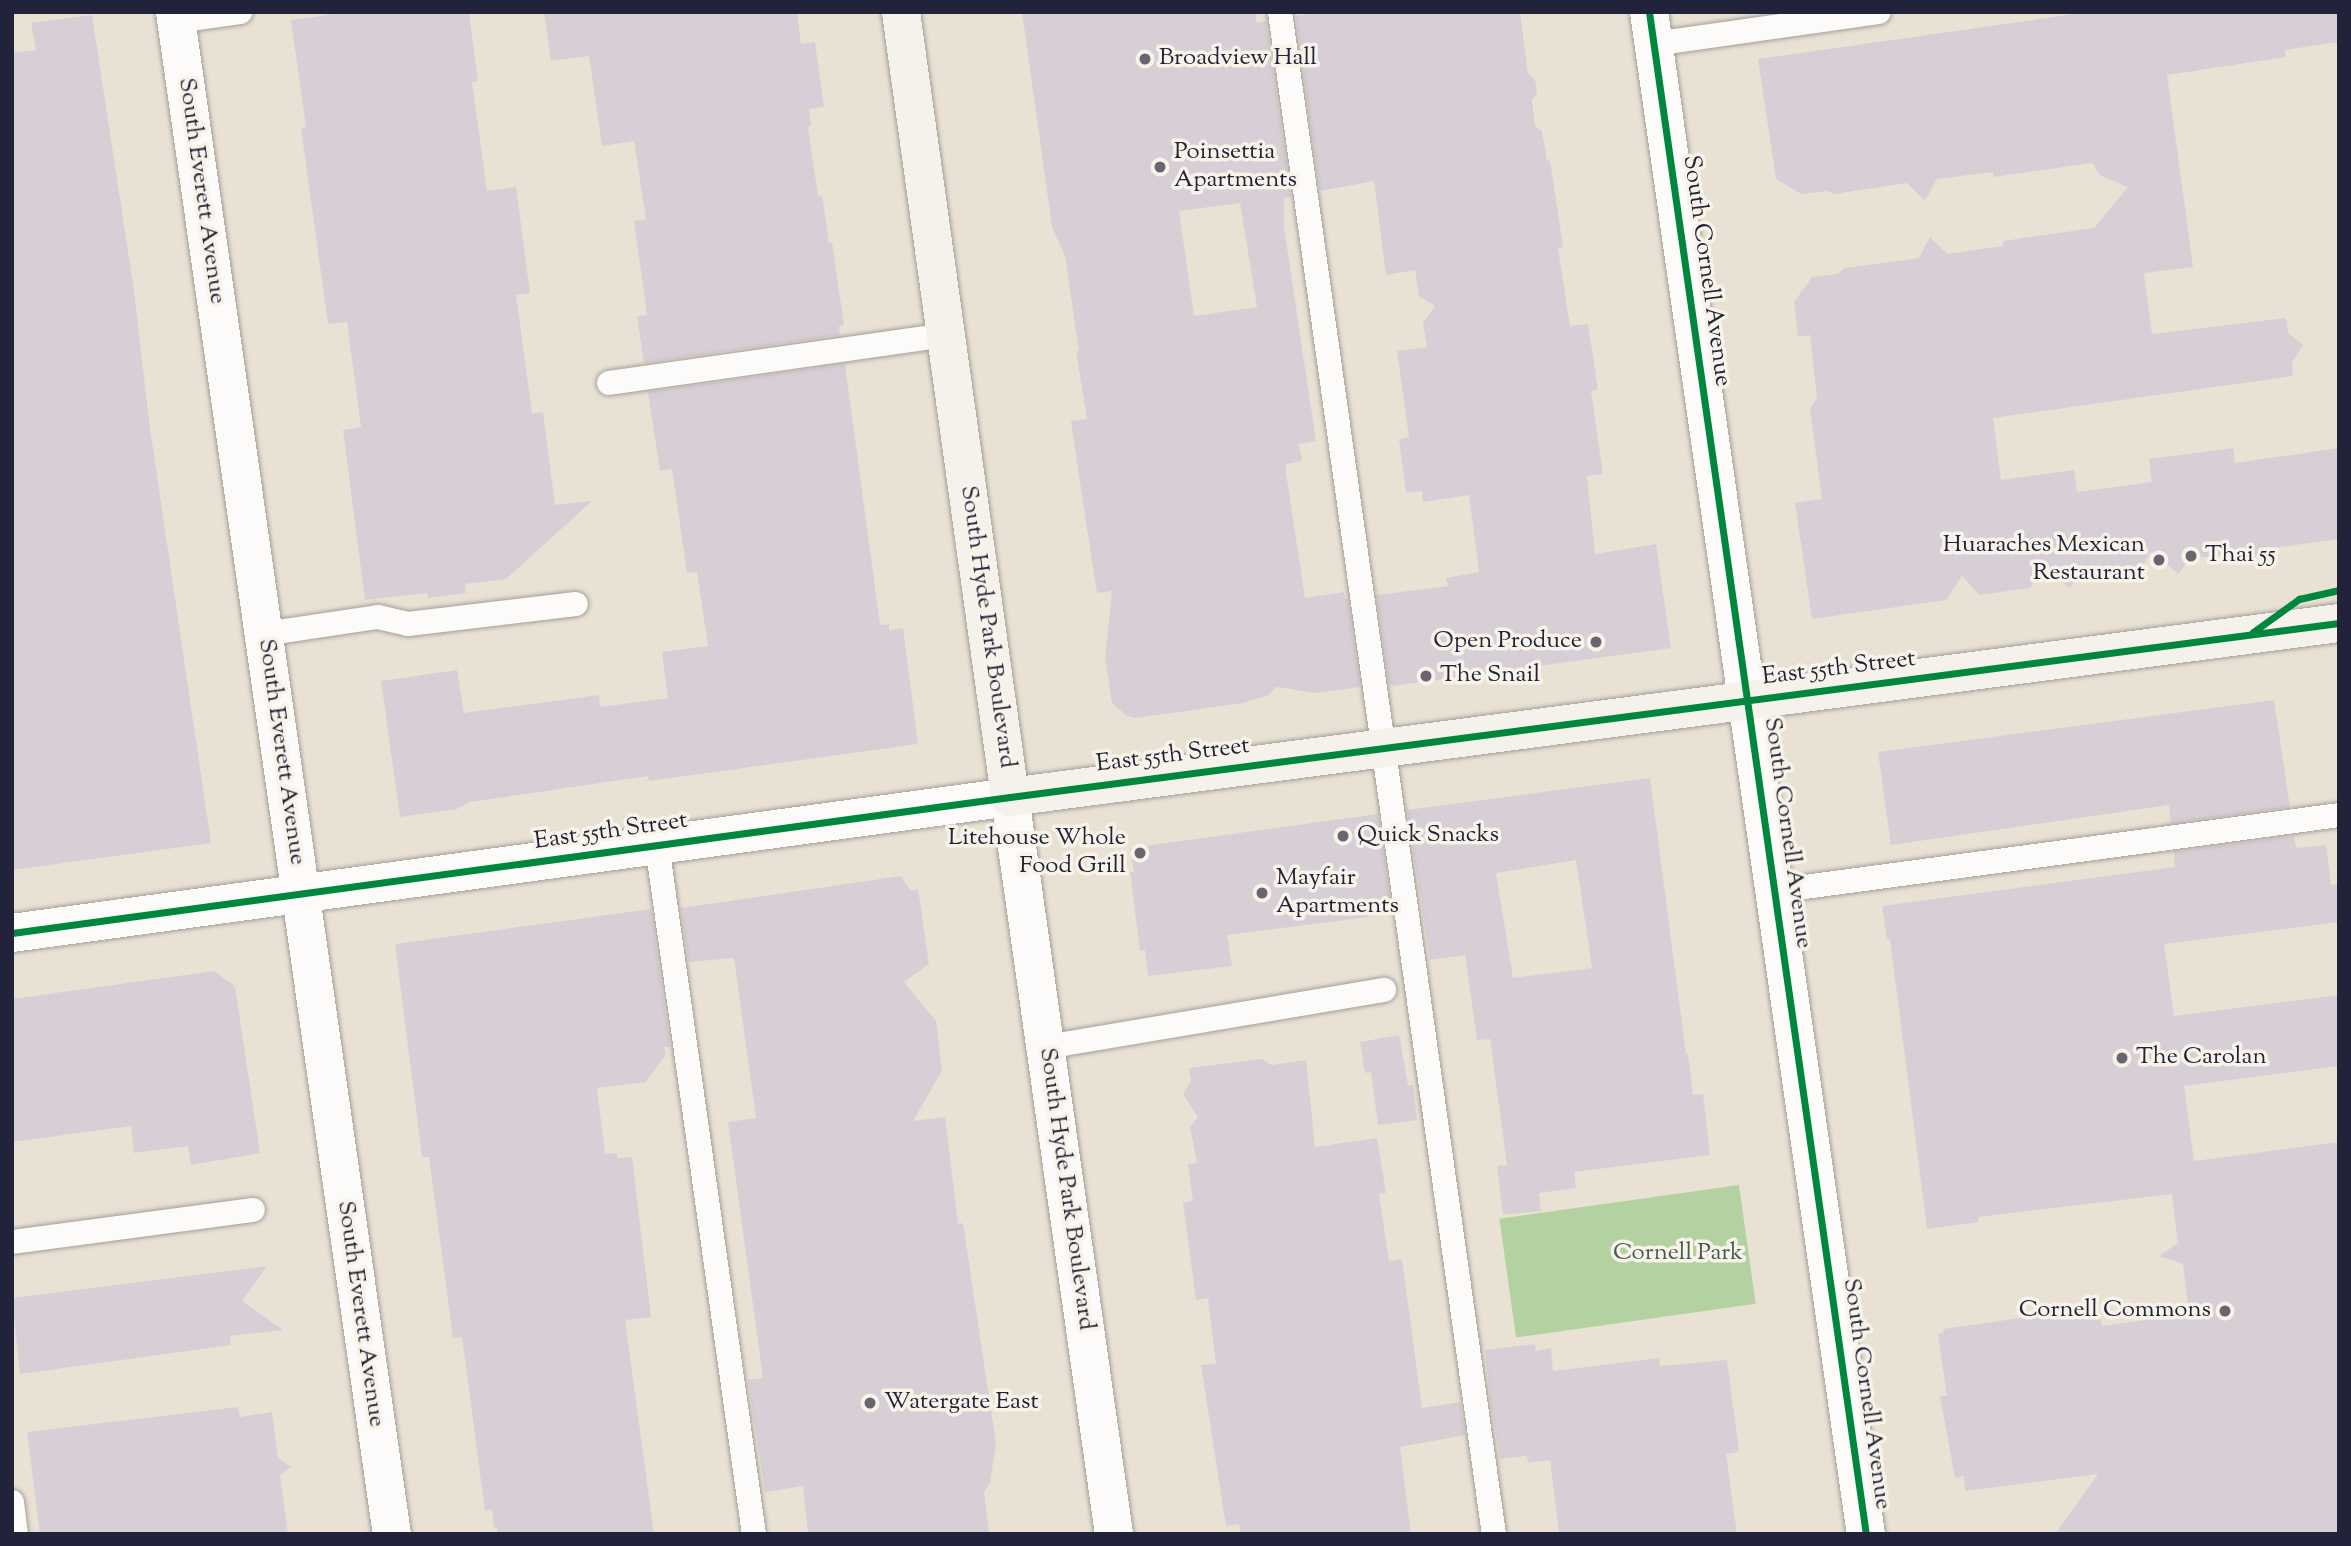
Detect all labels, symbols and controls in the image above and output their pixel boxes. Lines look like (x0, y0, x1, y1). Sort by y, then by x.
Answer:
place label: Broadview Hall (1159, 45, 1317, 73)
marker: Broadview Hall (1137, 51, 1153, 67)
street label: South Everett Avenue (171, 76, 231, 306)
place label: Poinsettia Apartments (1174, 139, 1297, 195)
street label: South Cornell Avenue (1676, 154, 1736, 388)
marker: Poinsettia Apartments (1152, 159, 1168, 175)
street label: South Hyde Park Boulevard (953, 484, 1021, 770)
place label: Huaraches Mexican Restaurant (1943, 532, 2145, 588)
place label: Thai 55 (2205, 542, 2276, 570)
marker: Thai 55 (2183, 548, 2199, 564)
marker: Huaraches Mexican Restaurant (2151, 552, 2167, 568)
place label: Open Produce (1433, 628, 1582, 656)
marker: Open Produce (1588, 634, 1604, 650)
street label: South Everett Avenue (251, 637, 311, 867)
street label: East 55th Street (1761, 645, 1917, 693)
place label: The Snail (1440, 662, 1540, 690)
marker: The Snail (1418, 668, 1434, 684)
street label: South Cornell Avenue (1757, 716, 1817, 950)
street label: East 55th Street (1095, 732, 1251, 780)
street label: East 55th Street (533, 807, 689, 857)
place label: Quick Snacks (1357, 822, 1499, 850)
place label: Litehouse Whole Food Grill (948, 825, 1126, 881)
marker: Quick Snacks (1335, 828, 1351, 844)
marker: Litehouse Whole Food Grill (1132, 845, 1148, 861)
place label: Mayfair Apartments (1276, 865, 1399, 921)
marker: Mayfair Apartments (1254, 885, 1270, 901)
place label: The Carolan (2136, 1044, 2267, 1072)
street label: South Hyde Park Boulevard (1032, 1046, 1100, 1332)
marker: The Carolan (2114, 1050, 2130, 1066)
street label: South Everett Avenue (330, 1199, 390, 1429)
park label: Cornell Park (1613, 1240, 1743, 1268)
street label: South Cornell Avenue (1836, 1277, 1896, 1511)
place label: Cornell Commons (2019, 1297, 2211, 1325)
marker: Cornell Commons (2217, 1303, 2233, 1319)
place label: Watergate East (884, 1389, 1039, 1417)
marker: Watergate East (862, 1395, 878, 1411)

